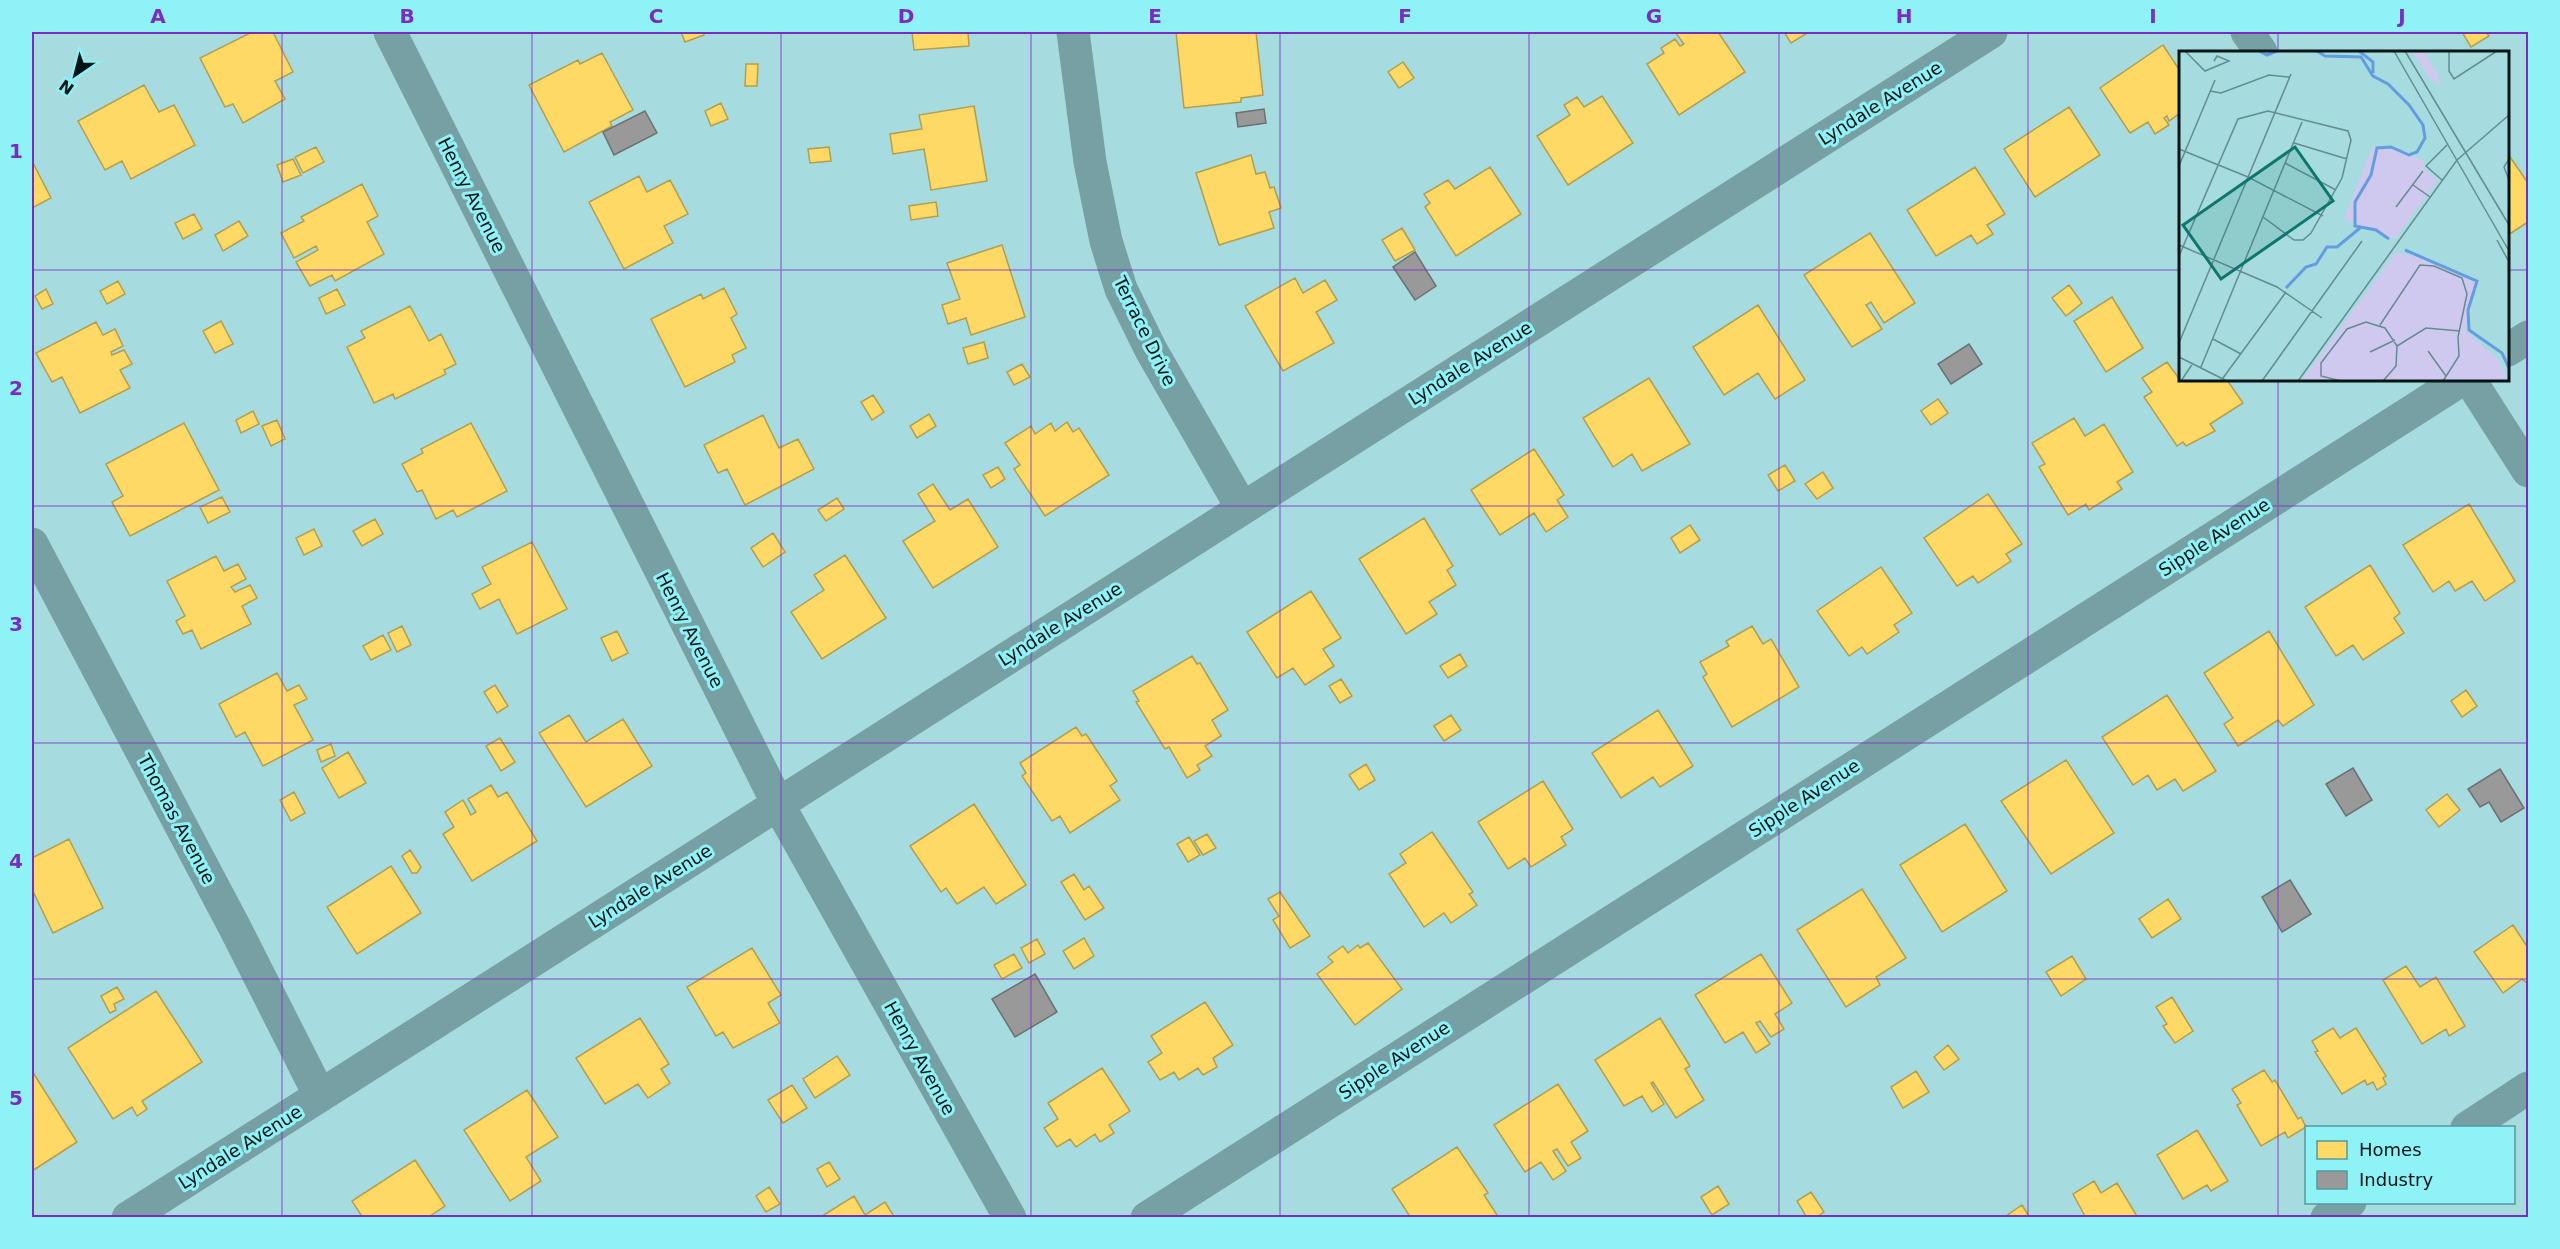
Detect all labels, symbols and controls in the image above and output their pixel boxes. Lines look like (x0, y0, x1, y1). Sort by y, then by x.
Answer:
text: A (150, 4, 166, 28)
text: B (399, 4, 415, 28)
text: C (649, 4, 663, 28)
text: D (898, 4, 914, 28)
text: E (1148, 4, 1162, 28)
text: F (1398, 4, 1412, 28)
text: G (1646, 4, 1662, 28)
text: H (1896, 4, 1912, 28)
text: I (2149, 4, 2157, 28)
text: J (2396, 4, 2406, 28)
north arrow (45, 45, 105, 105)
inset map (2179, 51, 2509, 381)
street label: Lyndale Avenue (1814, 57, 1946, 149)
text: N (56, 75, 78, 98)
street label: Henry Avenue (434, 134, 510, 256)
text: 1 (9, 139, 23, 163)
street label: Terrace Drive (1109, 272, 1181, 389)
street label: Lyndale Avenue (1404, 317, 1536, 409)
text: 2 (9, 376, 23, 400)
street label: Sipple Avenue (2155, 493, 2273, 581)
street label: Henry Avenue (652, 569, 728, 691)
street label: Lyndale Avenue (994, 578, 1126, 670)
text: 3 (9, 612, 23, 636)
street label: Thomas Avenue (133, 750, 220, 887)
street label: Sipple Avenue (1745, 754, 1863, 842)
street label: Lyndale Avenue (584, 840, 716, 932)
text: 4 (9, 849, 23, 873)
street label: Henry Avenue (880, 998, 960, 1118)
street label: Sipple Avenue (1335, 1016, 1453, 1104)
text: 5 (9, 1086, 23, 1110)
street label: Lyndale Avenue (174, 1101, 306, 1193)
legend (2305, 1126, 2515, 1204)
text: Homes (2359, 1139, 2422, 1160)
text: Industry (2359, 1169, 2433, 1190)

